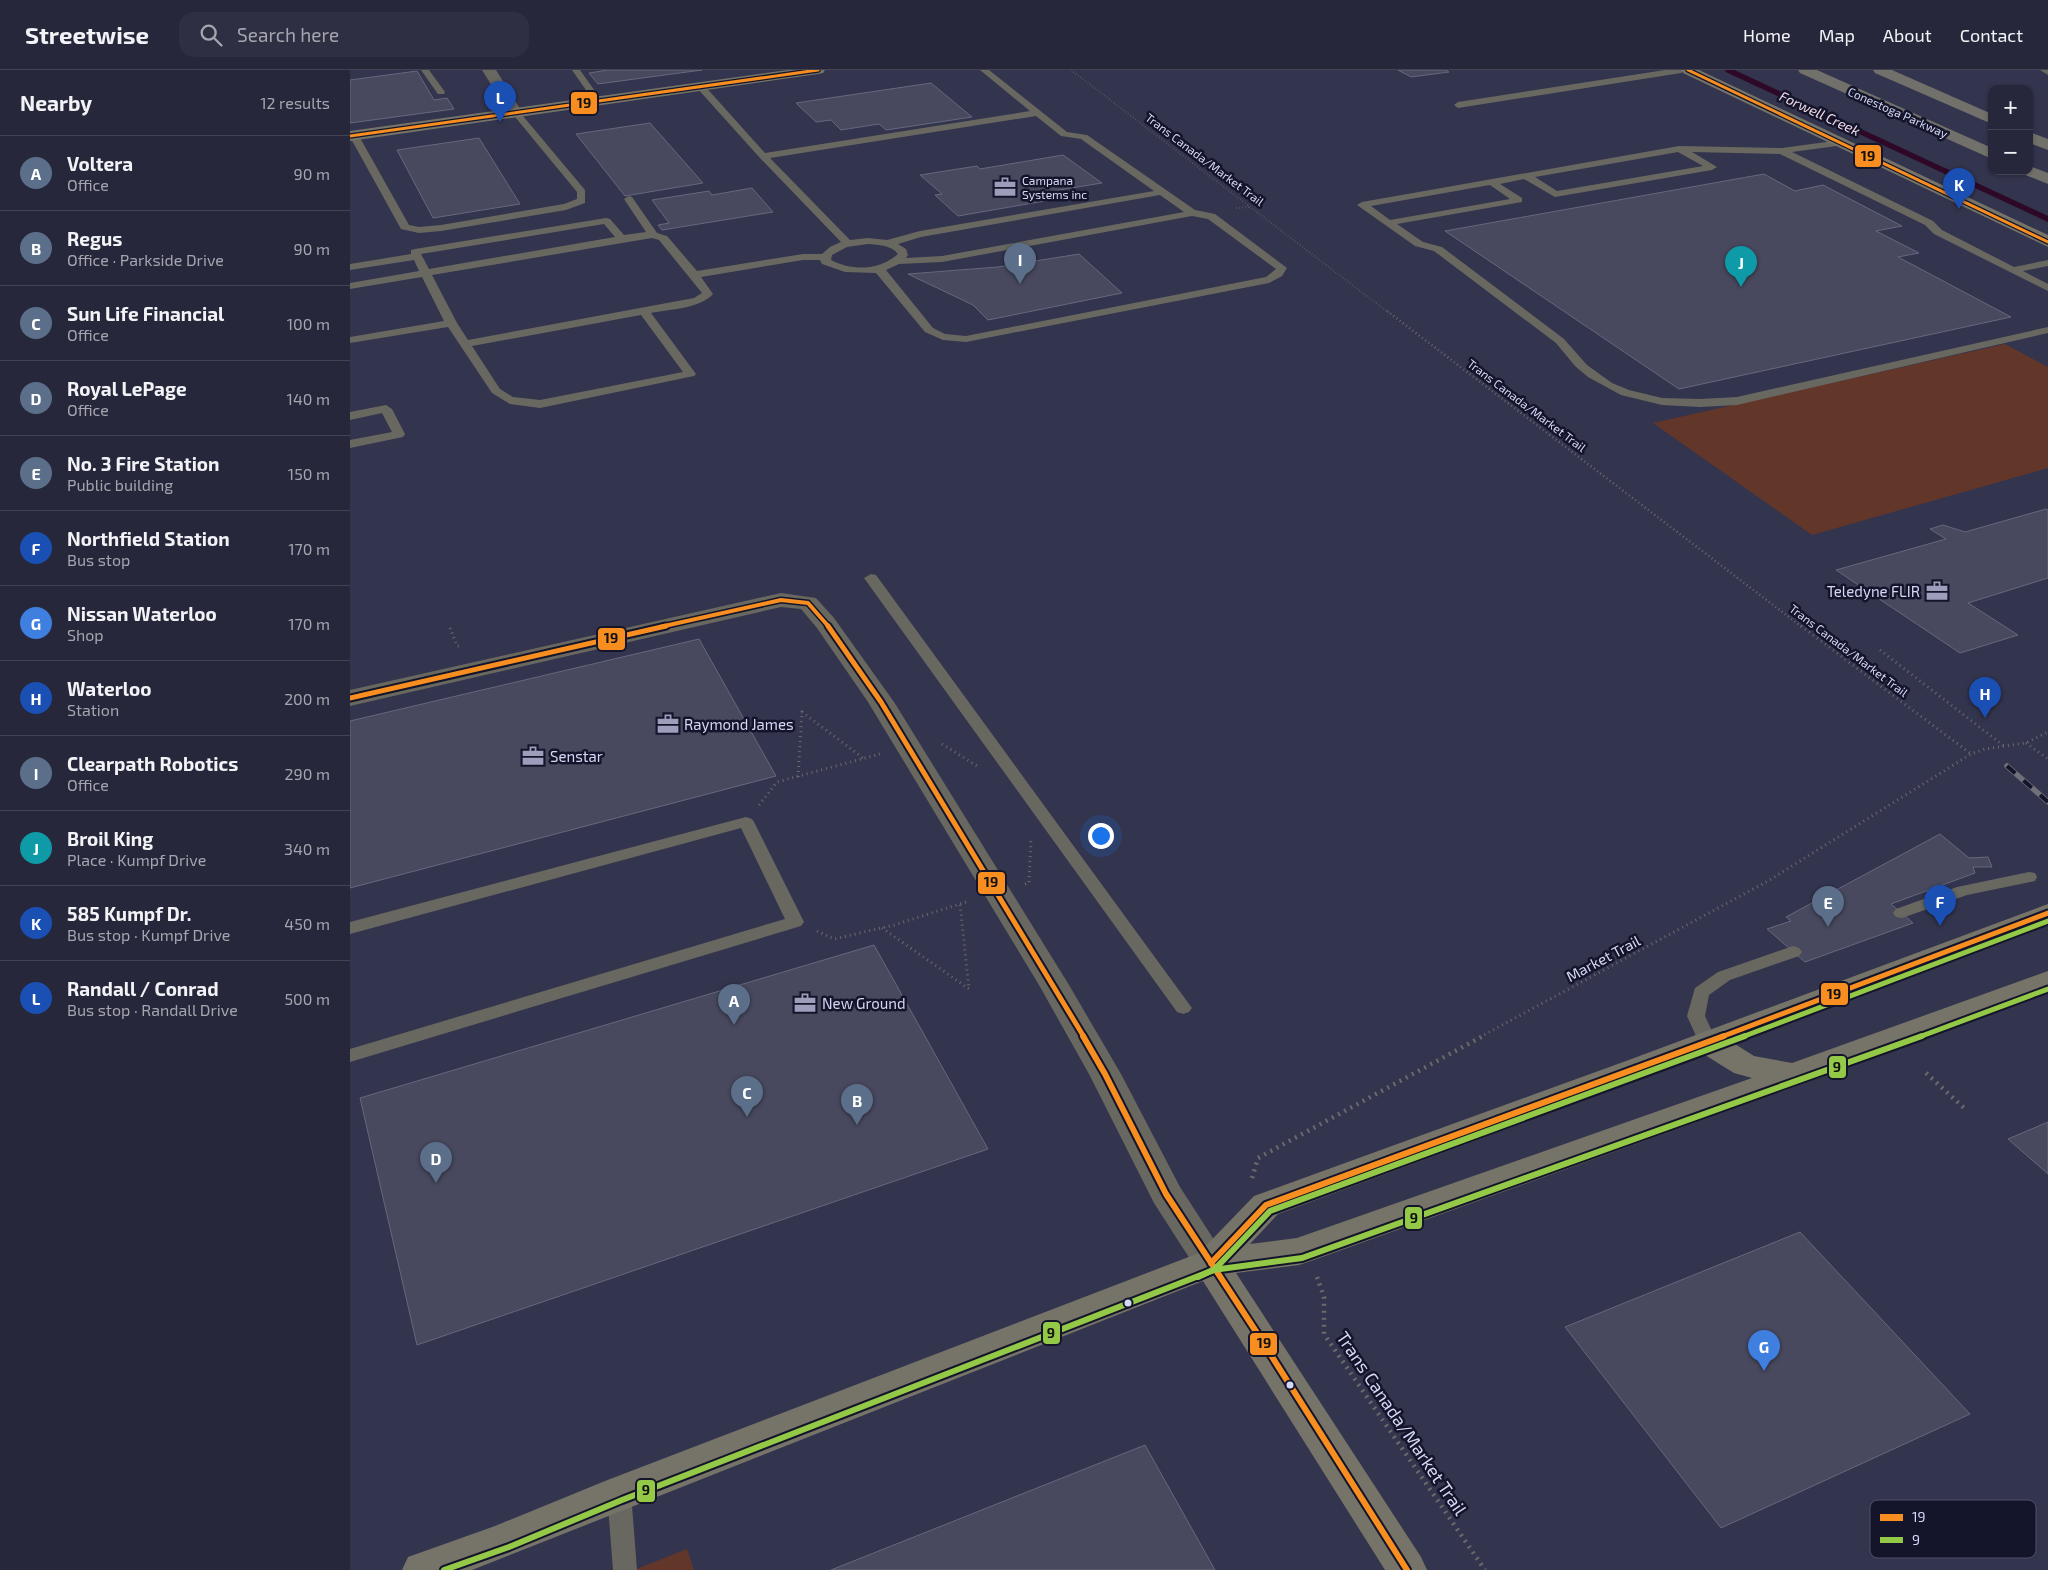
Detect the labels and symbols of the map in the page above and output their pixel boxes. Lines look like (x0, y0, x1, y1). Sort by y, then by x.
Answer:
pin: L (484, 81, 516, 122)
street label: Conestoga Parkway (1846, 84, 1951, 141)
water label: Forwell Creek (1777, 87, 1863, 139)
line badge: 19 (570, 91, 598, 115)
text: 19 (577, 94, 591, 111)
street label: Trans Canada/Market Trail (1143, 110, 1267, 208)
line badge: 19 (1854, 144, 1882, 168)
text: 19 (1861, 147, 1875, 164)
pin: K (1943, 168, 1975, 209)
place label: Campana Systems inc (1022, 173, 1087, 201)
office icon: Campana Systems inc (992, 174, 1018, 200)
pin: I (1004, 243, 1036, 284)
pin: J (1725, 246, 1757, 287)
street label: Trans Canada/Market Trail (1465, 356, 1589, 454)
office icon: Teledyne FLIR (1924, 578, 1950, 604)
place label: Teledyne FLIR (1827, 582, 1920, 600)
street label: Trans Canada/Market Trail (1787, 601, 1911, 699)
line badge: 19 (597, 627, 626, 651)
text: 19 (604, 629, 618, 646)
pin: H (1969, 677, 2001, 718)
office icon: Raymond James (655, 711, 681, 737)
place label: Raymond James (684, 715, 794, 733)
office icon: Senstar (520, 743, 546, 769)
place label: Senstar (550, 747, 603, 765)
your location (1088, 823, 1114, 849)
line badge: 19 (977, 871, 1006, 895)
text: 19 (984, 873, 998, 890)
pin: F (1924, 885, 1956, 926)
pin: E (1812, 886, 1844, 927)
street label: Market Trail (1563, 931, 1644, 985)
line badge: 19 (1820, 982, 1849, 1006)
pin: A (718, 984, 750, 1025)
text: 19 (1827, 985, 1841, 1002)
office icon: New Ground (792, 990, 818, 1016)
place label: New Ground (822, 994, 906, 1012)
line badge: 9 (1828, 1055, 1847, 1079)
text: 9 (1833, 1058, 1841, 1075)
pin: C (731, 1076, 763, 1117)
pin: B (841, 1084, 873, 1125)
pin: D (420, 1142, 452, 1183)
line badge: 9 (1404, 1206, 1423, 1230)
text: 9 (1410, 1209, 1418, 1226)
unlabelled marker (1123, 1298, 1133, 1308)
line badge: 9 (1042, 1321, 1061, 1345)
text: 9 (1047, 1324, 1055, 1341)
street label: Trans Canada/Market Trail (1332, 1327, 1472, 1520)
pin: G (1748, 1330, 1780, 1371)
line badge: 19 (1249, 1332, 1278, 1356)
text: 19 (1257, 1334, 1271, 1351)
unlabelled marker (1285, 1380, 1295, 1390)
line badge: 9 (636, 1479, 656, 1503)
text: 9 (642, 1481, 650, 1498)
legend (1870, 1500, 2036, 1558)
text: 19 (1912, 1508, 1926, 1525)
text: 9 (1912, 1531, 1920, 1548)

